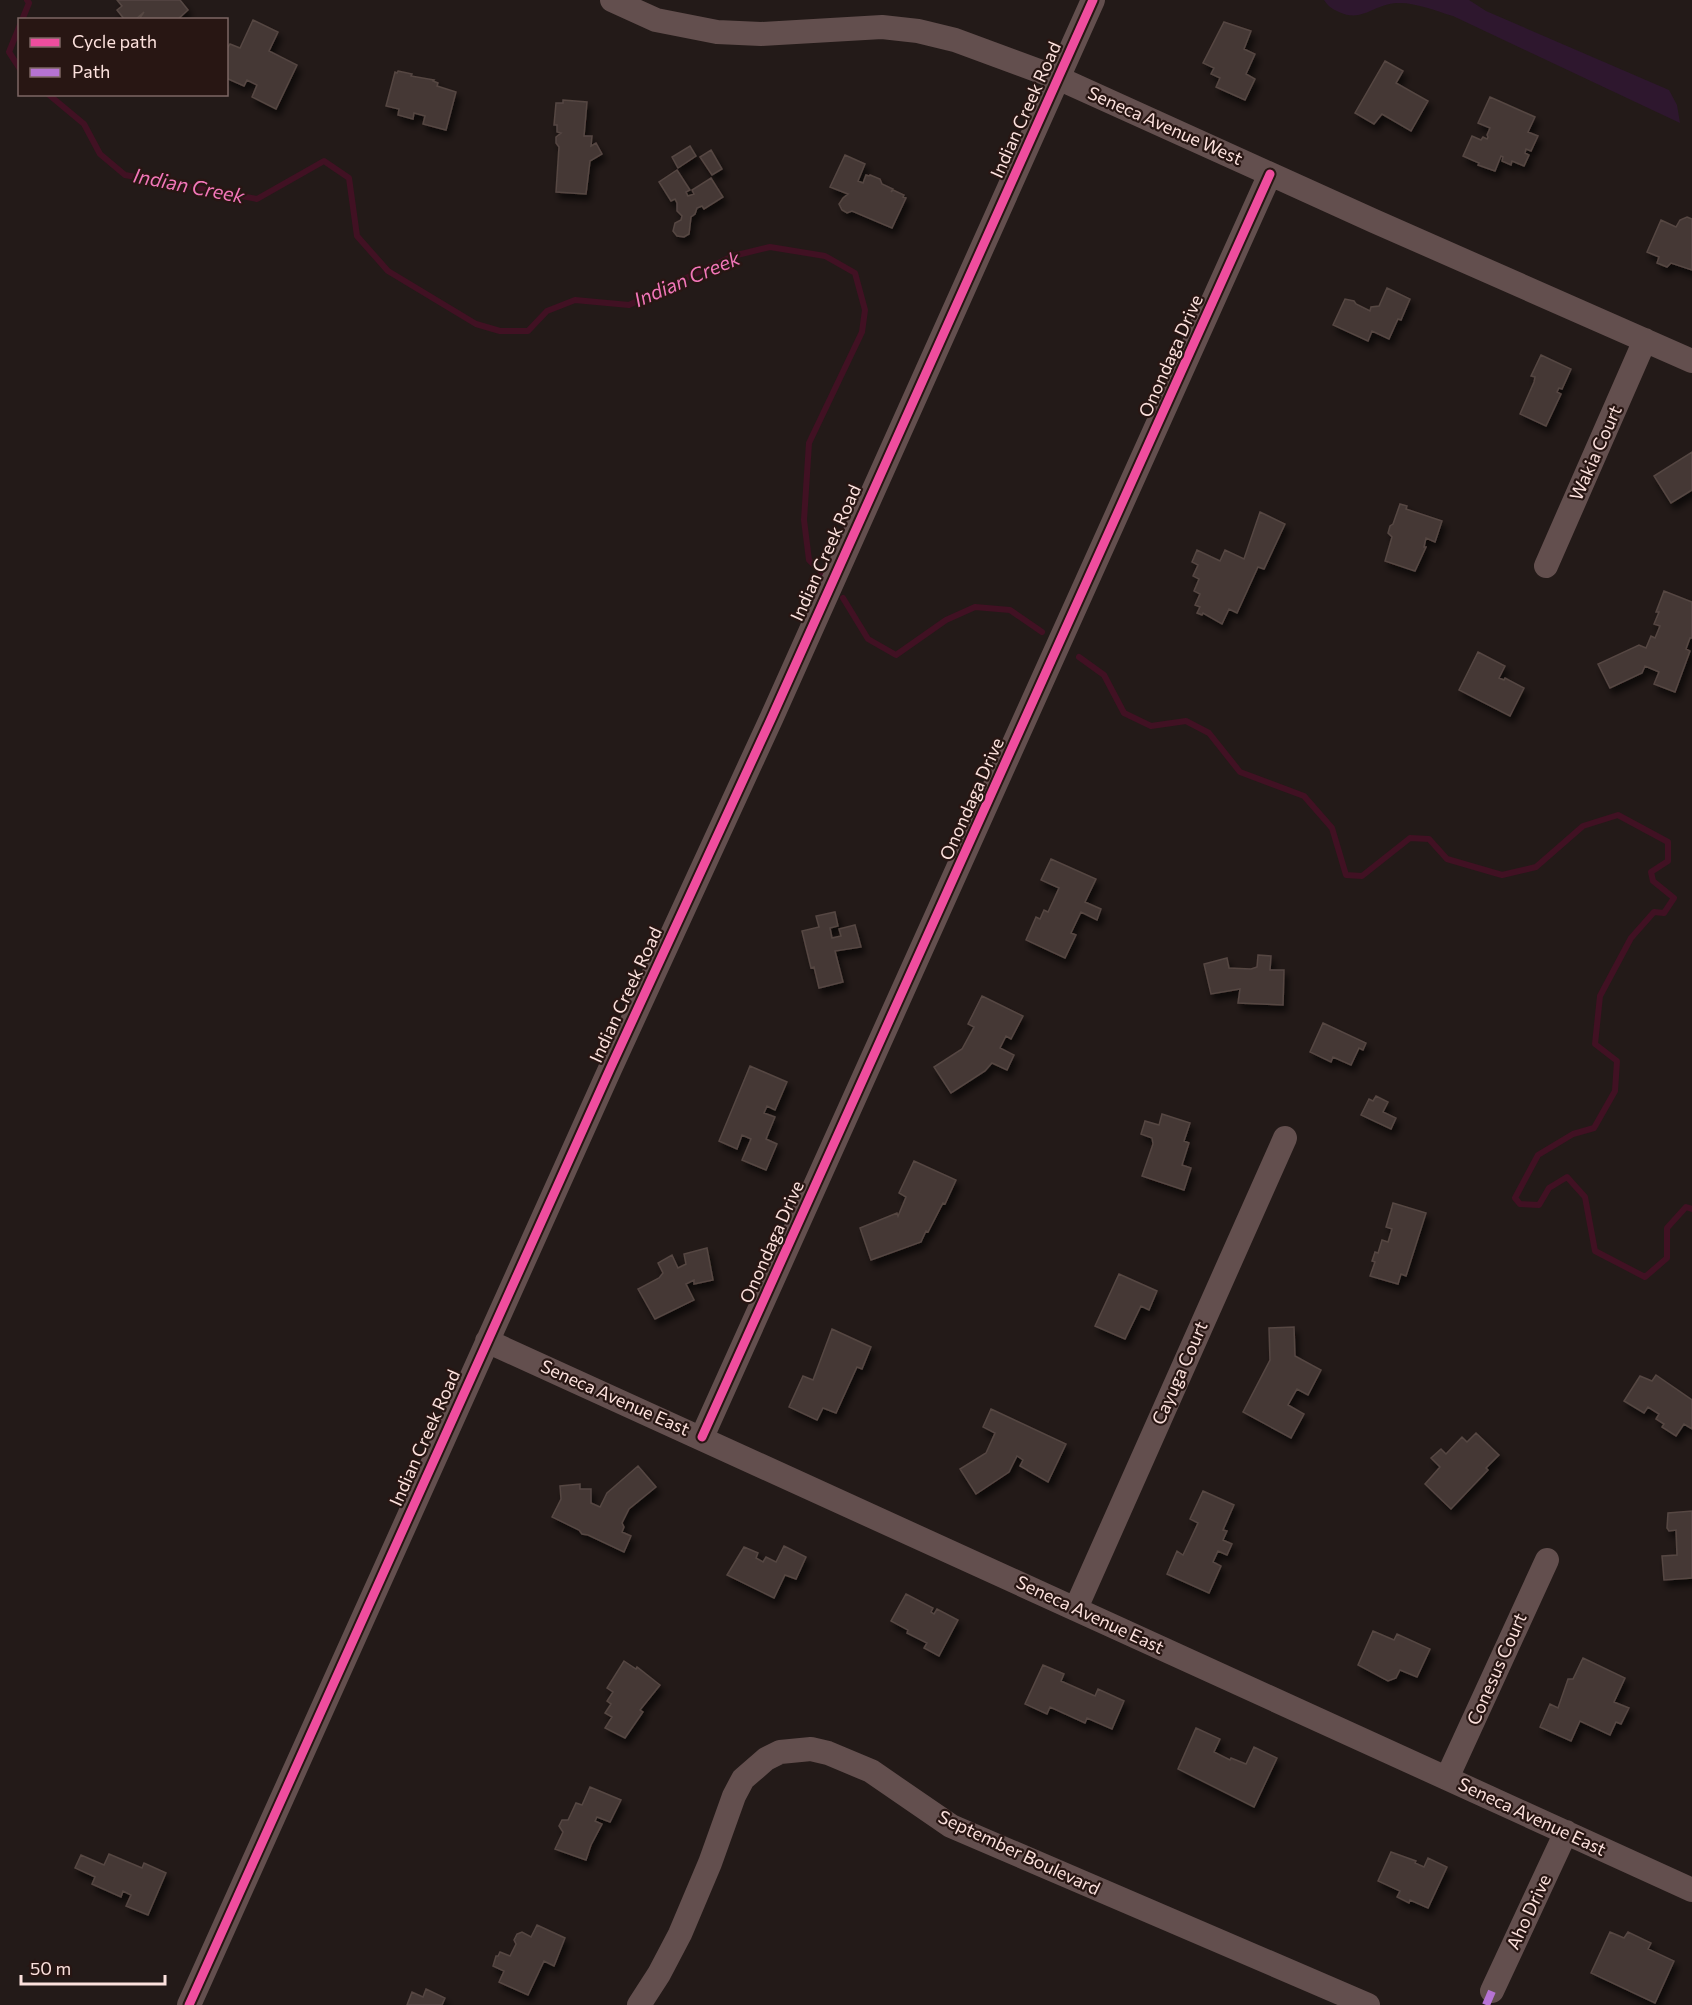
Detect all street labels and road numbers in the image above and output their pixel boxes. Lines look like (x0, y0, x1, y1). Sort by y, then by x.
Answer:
street label: Indian Creek Road (985, 38, 1065, 181)
street label: Seneca Avenue West (1085, 81, 1246, 169)
street label: Onondaga Drive (1133, 291, 1207, 420)
street label: Wakia Court (1564, 402, 1626, 504)
street label: Indian Creek Road (785, 481, 865, 624)
street label: Onondaga Drive (934, 734, 1008, 863)
street label: Indian Creek Road (584, 923, 666, 1066)
street label: Onondaga Drive (734, 1177, 808, 1306)
street label: Cayuga Court (1146, 1317, 1212, 1428)
street label: Seneca Avenue East (538, 1354, 693, 1440)
street label: Indian Creek Road (384, 1366, 464, 1509)
street label: Seneca Avenue East (1013, 1570, 1168, 1658)
street label: Conesus Court (1462, 1609, 1531, 1728)
street label: Seneca Avenue East (1455, 1772, 1610, 1860)
street label: September Boulevard (935, 1805, 1104, 1899)
street label: Aho Drive (1501, 1870, 1555, 1953)

